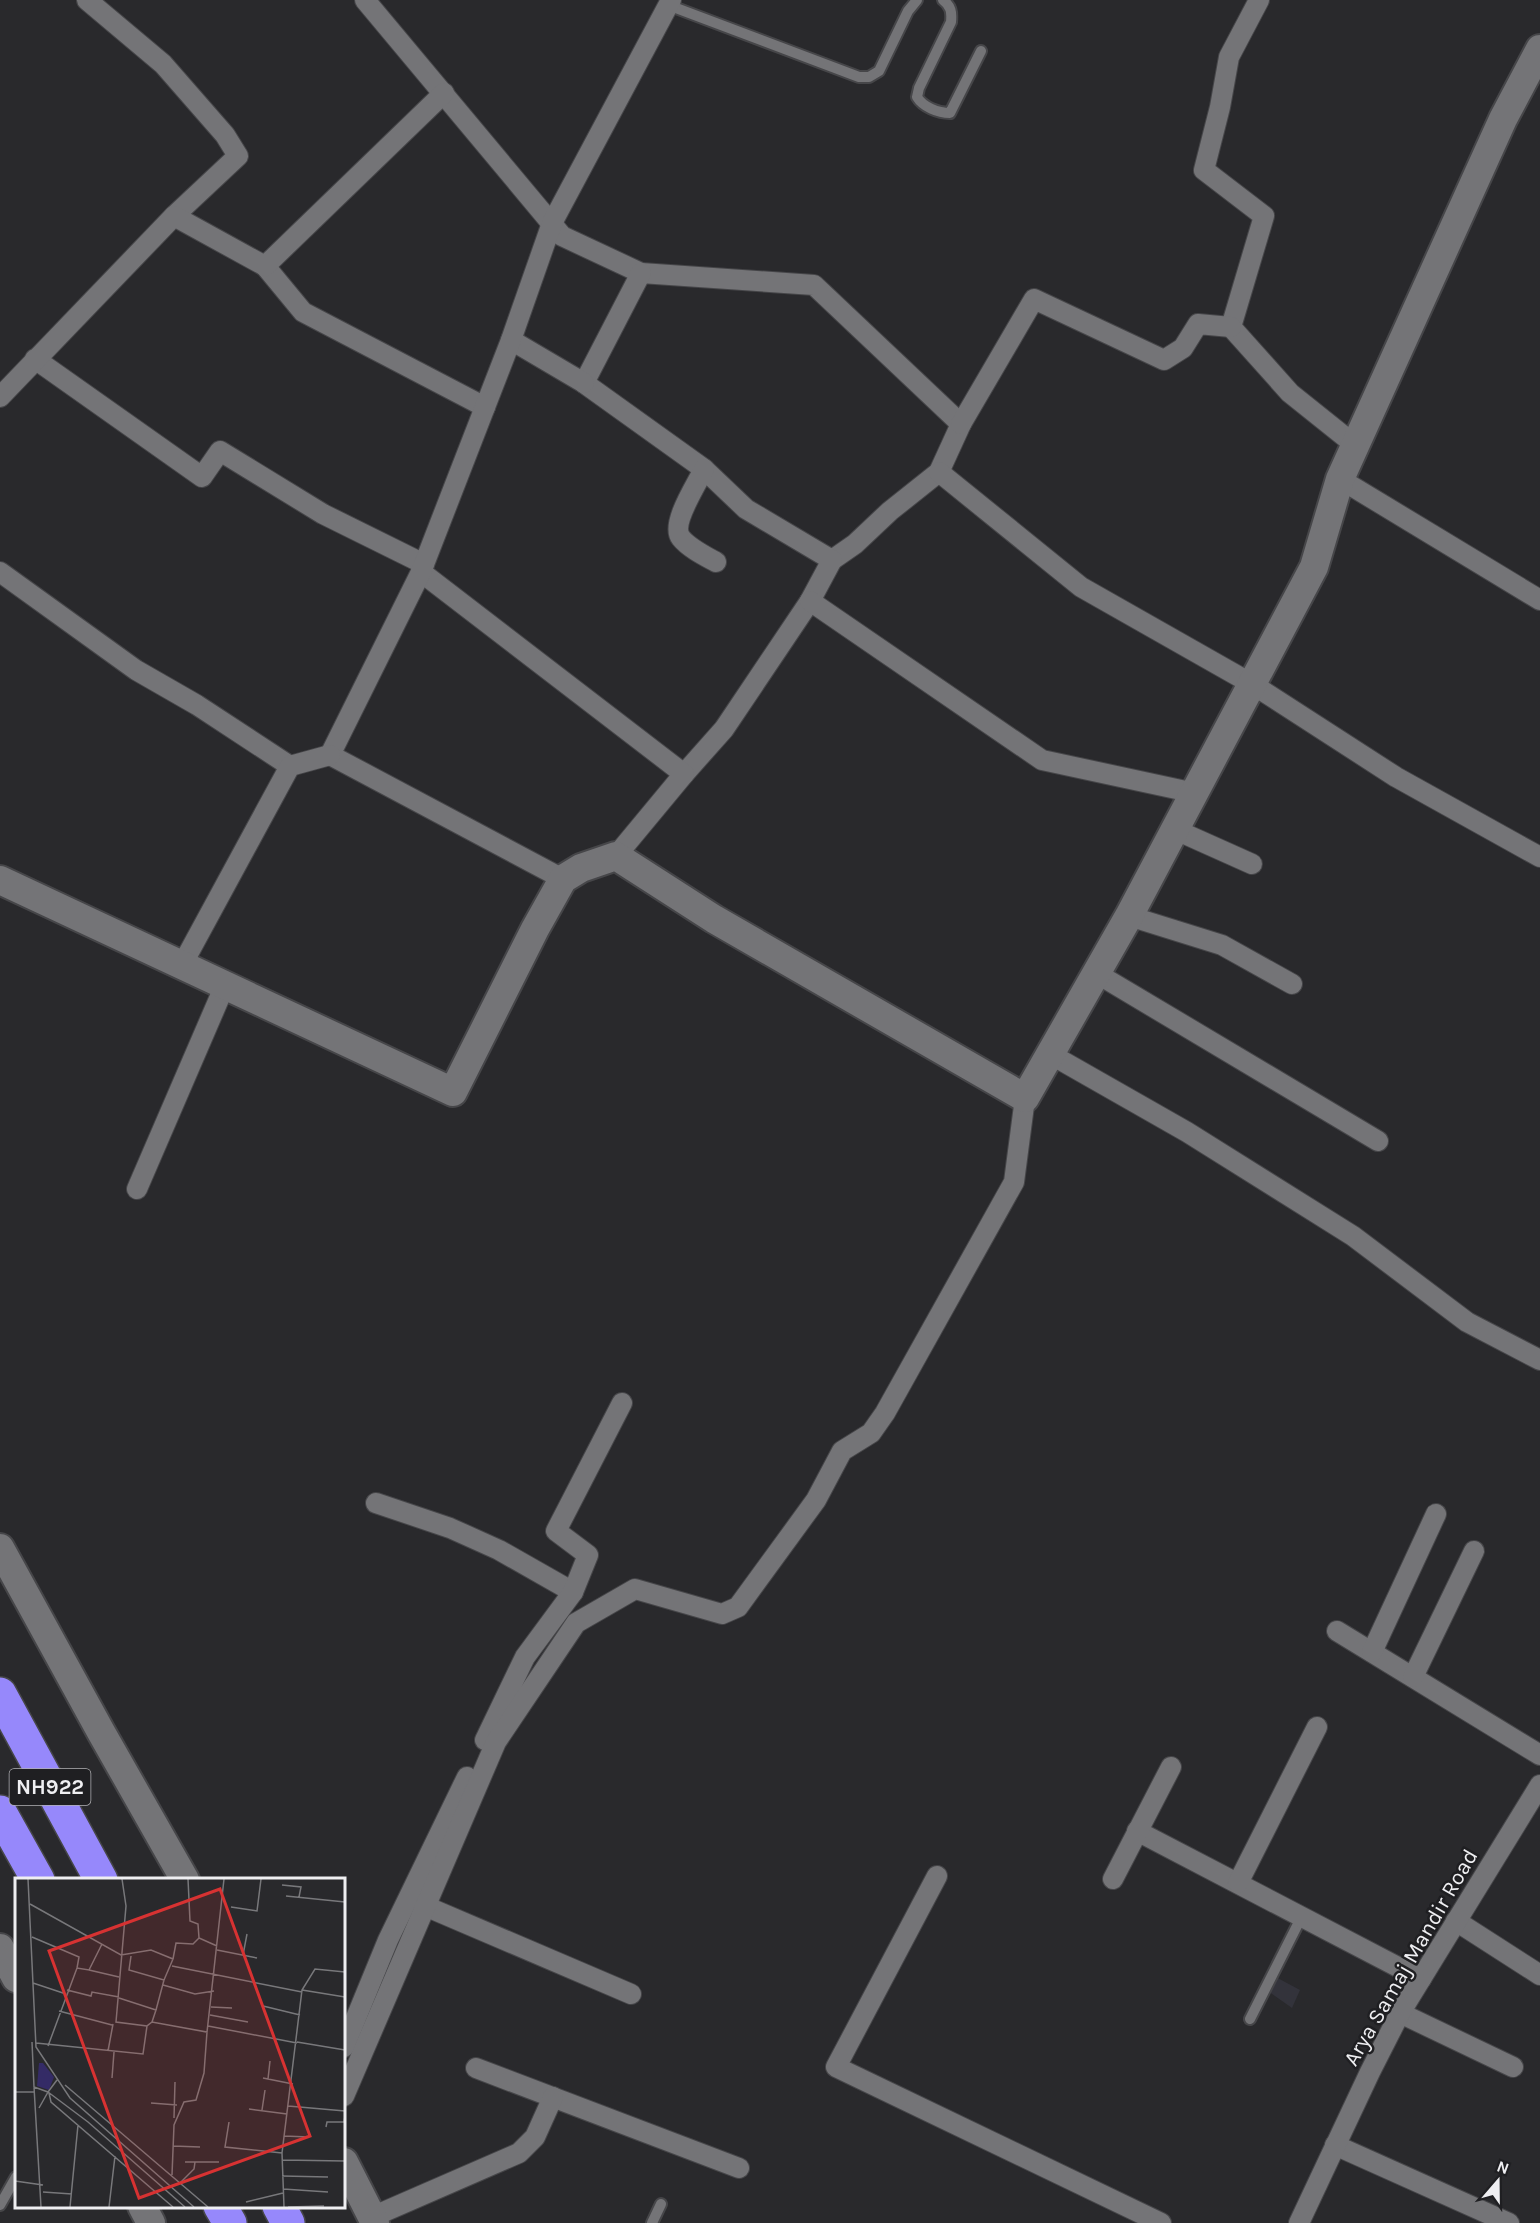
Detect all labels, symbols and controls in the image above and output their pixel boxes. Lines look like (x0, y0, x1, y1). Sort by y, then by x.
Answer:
road number: NH922 (10, 1769, 90, 1805)
street label: Arya Samaj Mandir Road (1338, 1845, 1484, 2070)
inset map (15, 1878, 345, 2208)
north arrow (1468, 2151, 1528, 2211)
text: N (1494, 2156, 1512, 2178)

